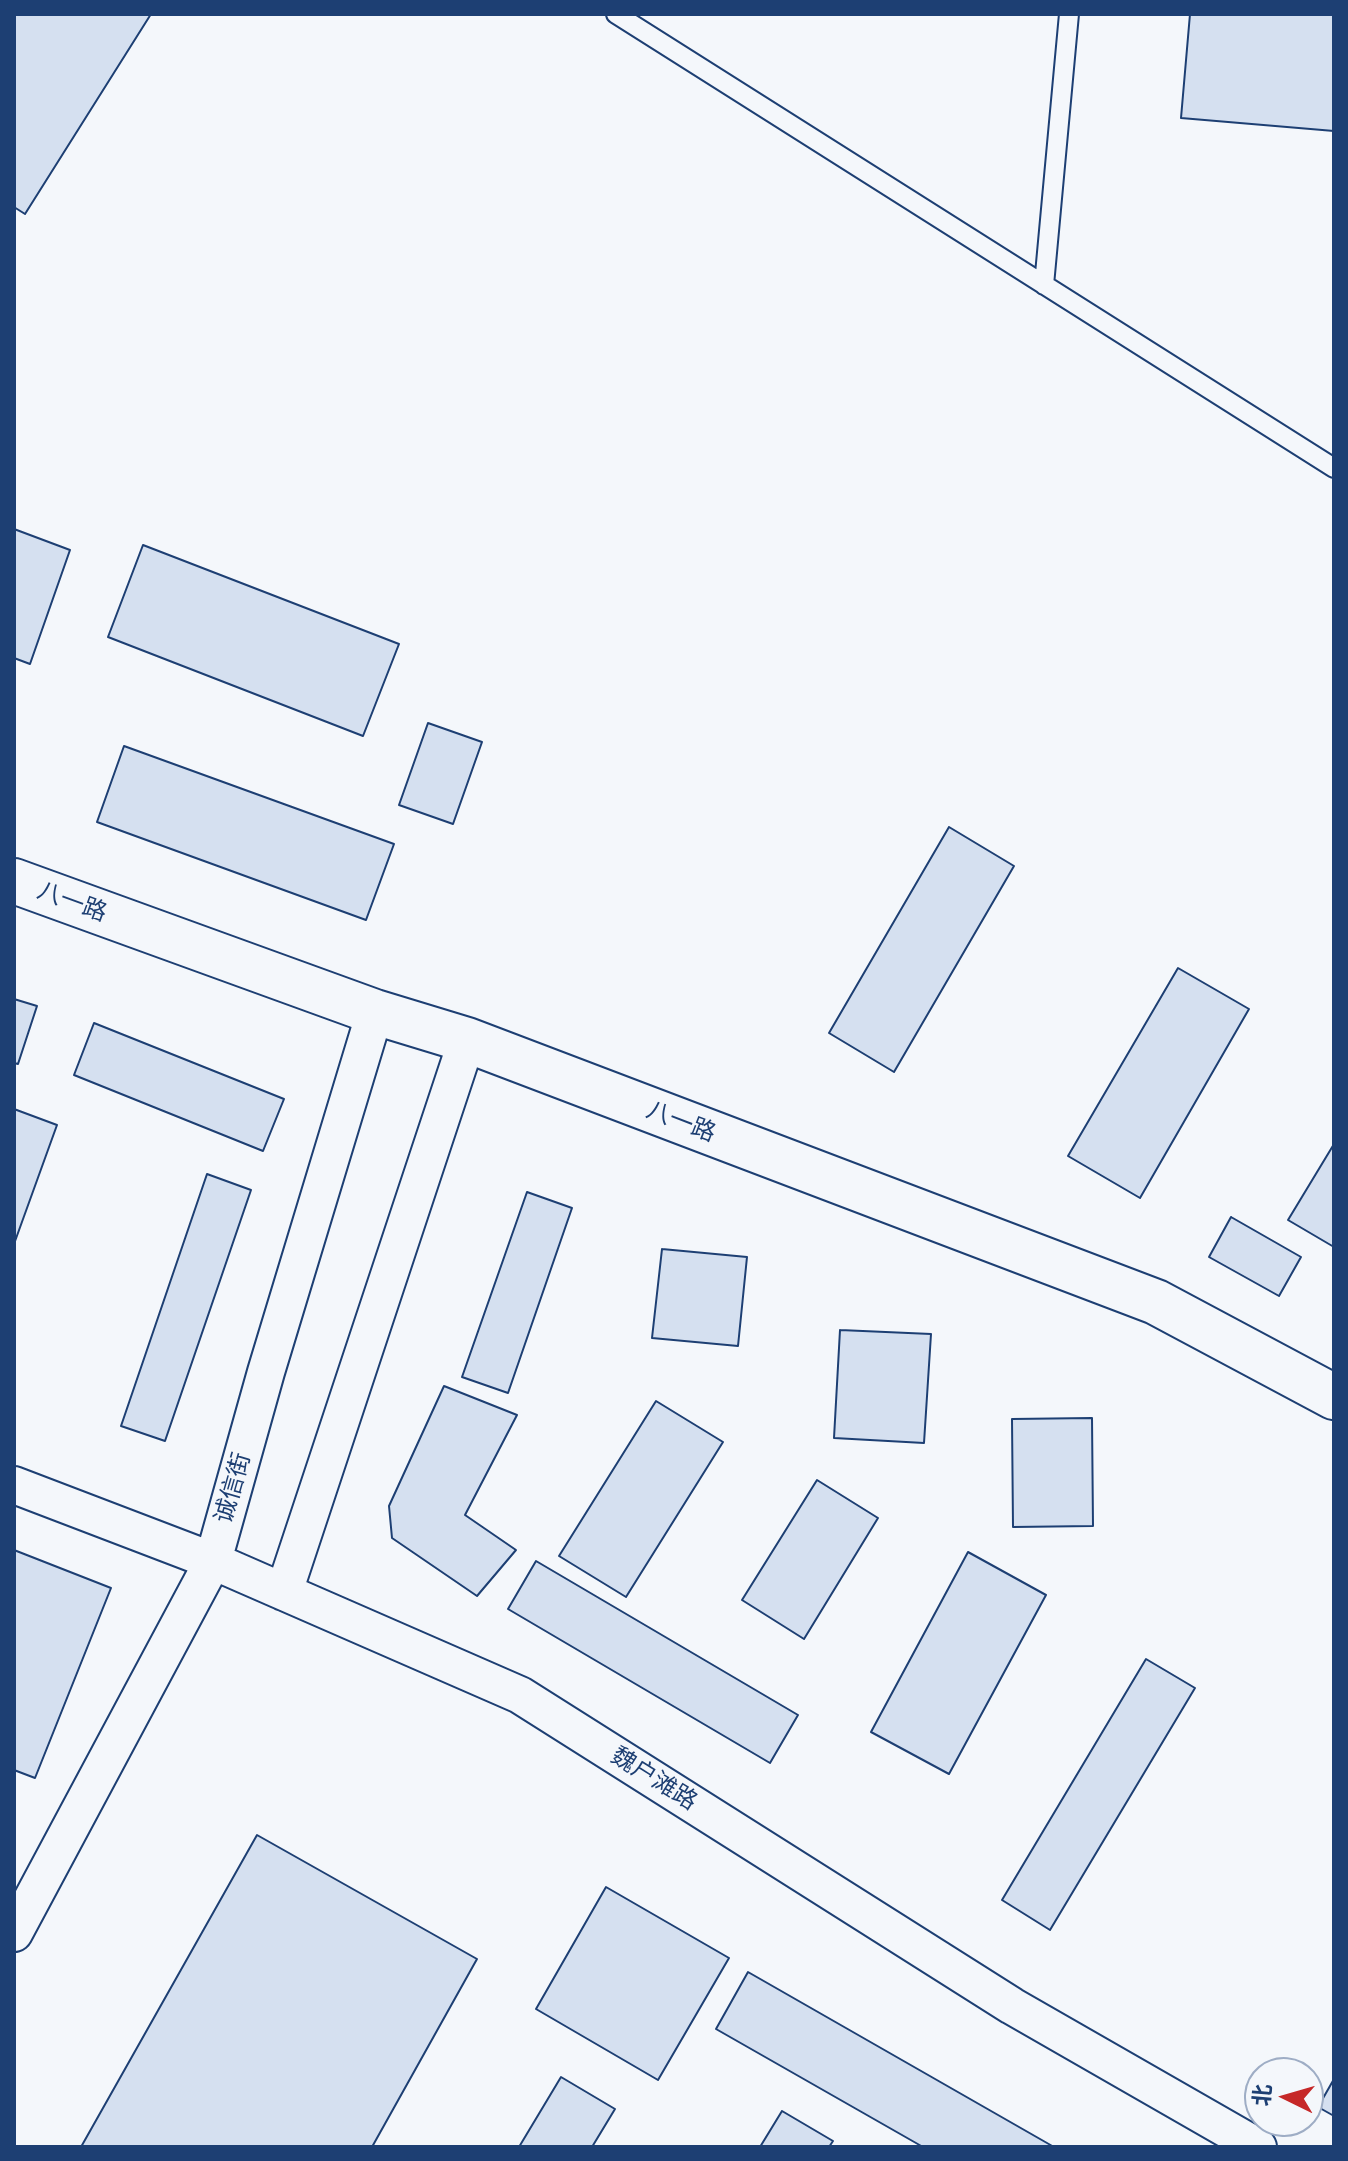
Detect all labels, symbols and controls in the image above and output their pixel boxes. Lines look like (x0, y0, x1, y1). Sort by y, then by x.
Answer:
street label: 八一路 (33, 876, 111, 928)
street label: 八一路 (642, 1096, 720, 1148)
street label: 诚信街 (209, 1449, 257, 1527)
street label: 魏户滩路 (606, 1741, 702, 1817)
north arrow (1244, 2057, 1324, 2137)
text: 北 (1248, 2083, 1276, 2107)

